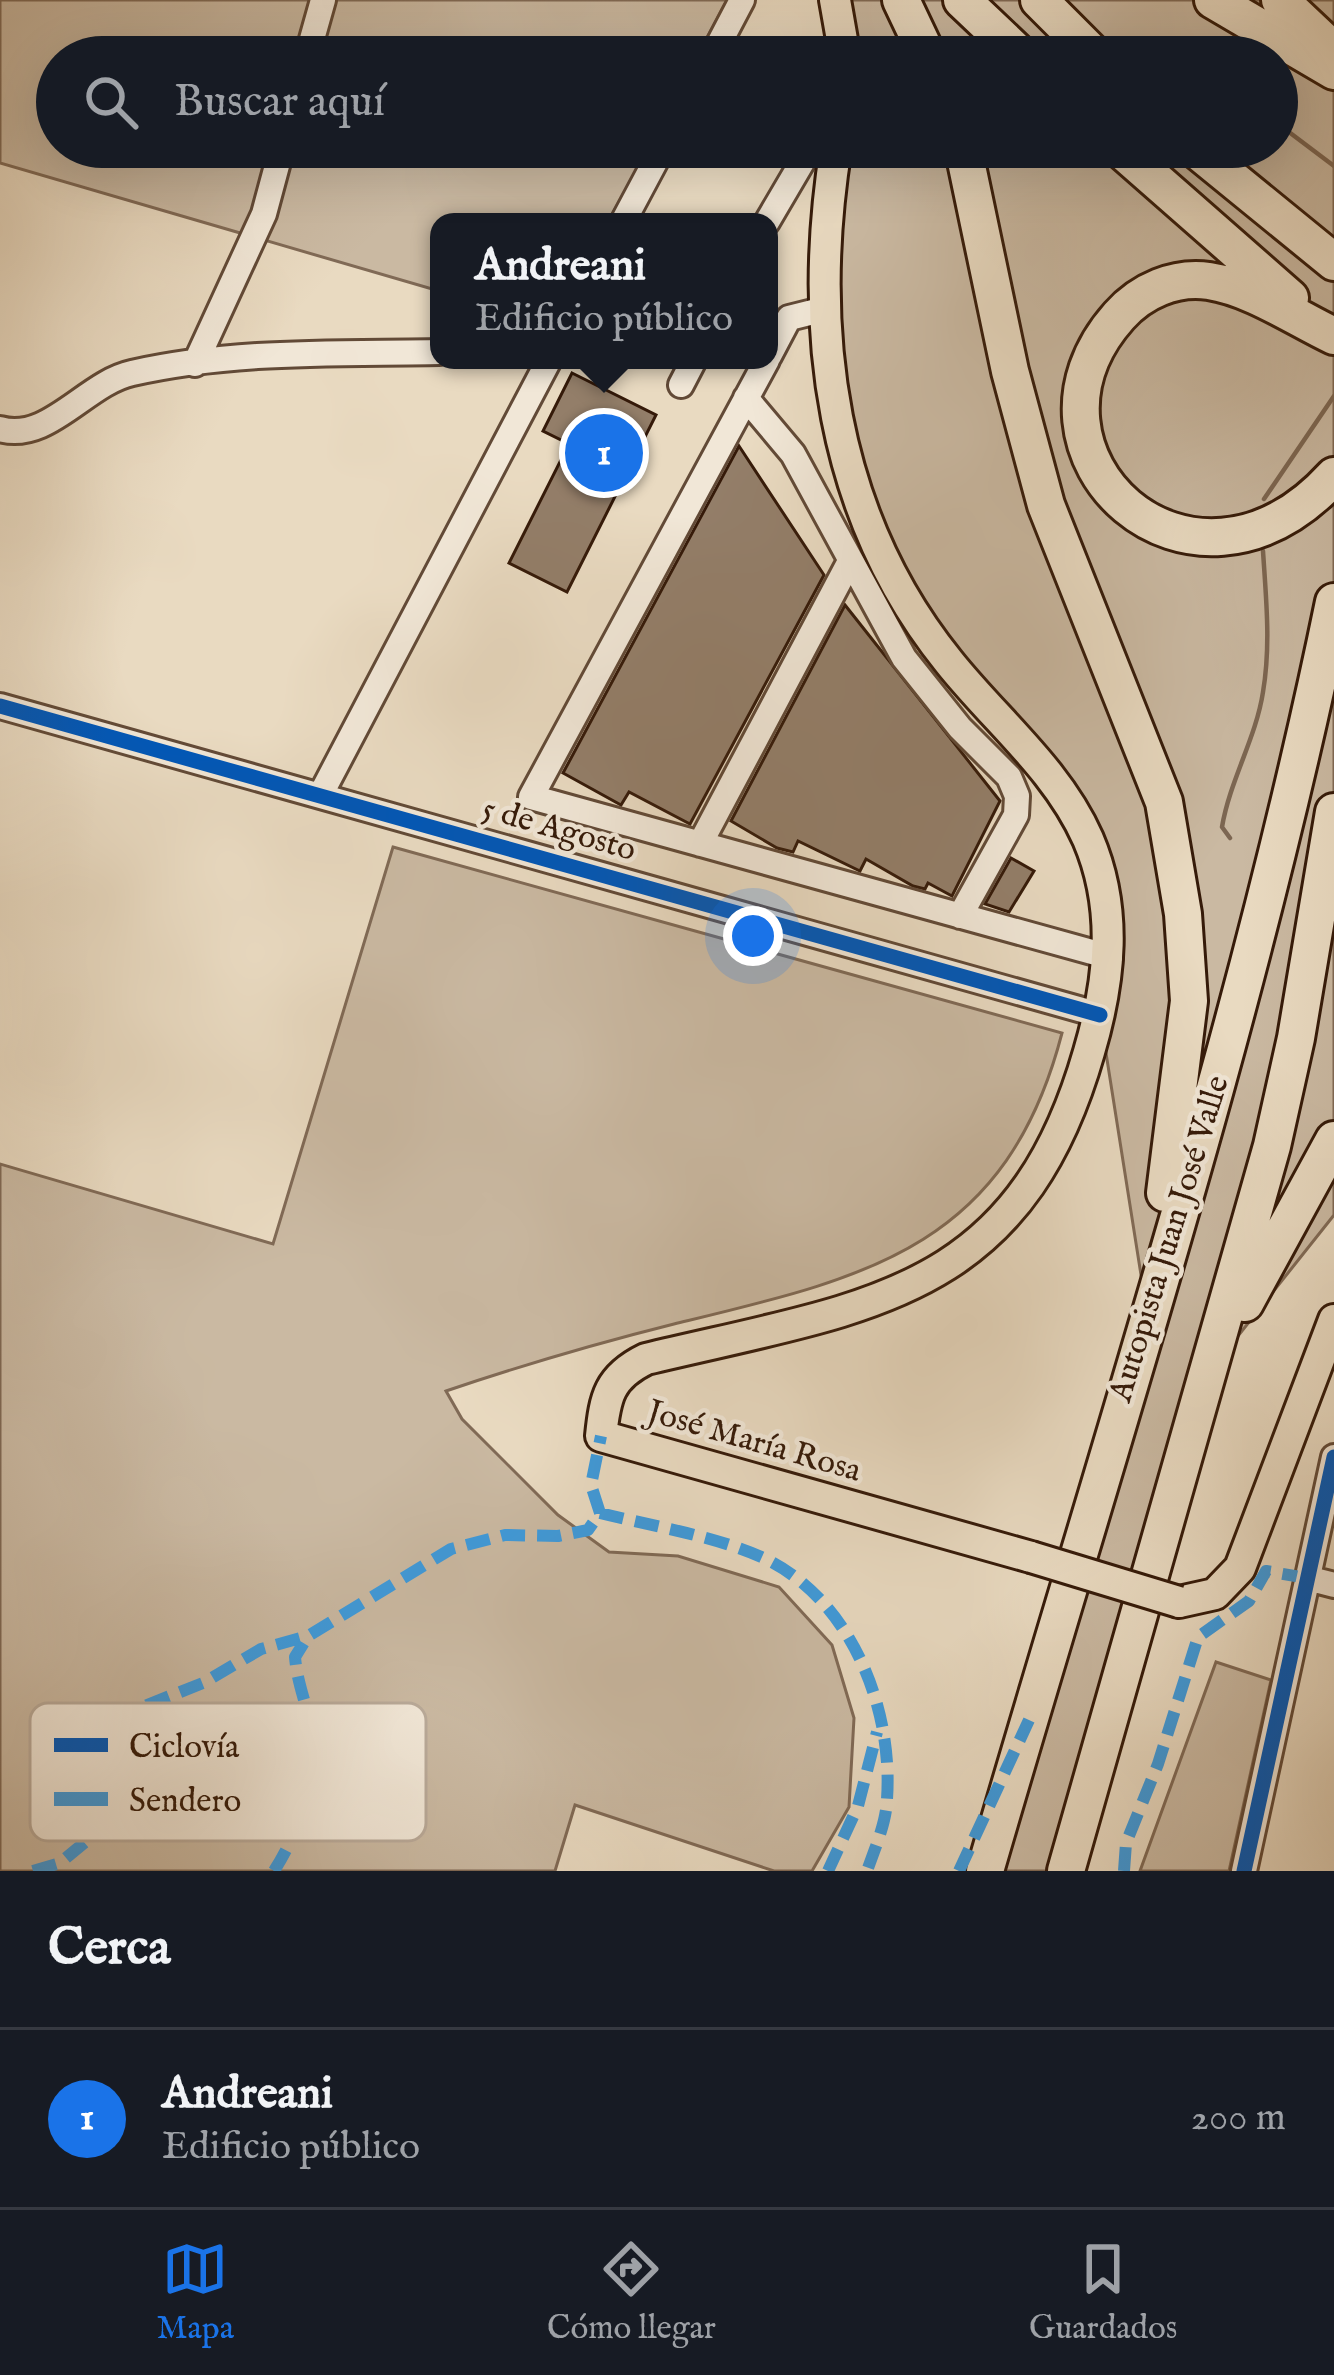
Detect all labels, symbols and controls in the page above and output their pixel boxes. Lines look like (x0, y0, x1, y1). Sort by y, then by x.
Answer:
search box (36, 36, 1298, 168)
icon: search (78, 69, 144, 135)
text: Buscar aquí (174, 74, 385, 131)
popup (430, 213, 778, 369)
text: Andreani (475, 238, 646, 295)
text: Edificio público (475, 295, 733, 344)
pin: 1 (565, 408, 643, 498)
street label: 5 de Agosto (477, 788, 641, 872)
your location (723, 906, 783, 966)
street label: Autopista Juan José Valle (1100, 1071, 1240, 1408)
street label: José María Rosa (638, 1390, 867, 1493)
legend (30, 1703, 426, 1841)
text: Ciclovía (129, 1727, 240, 1769)
text: Sendero (129, 1781, 241, 1823)
text: Cerca (48, 1917, 171, 1982)
text: Andreani (162, 2066, 333, 2123)
text: 1 (80, 2094, 94, 2143)
text: 200 m (1191, 2094, 1286, 2143)
text: Edificio público (162, 2123, 420, 2172)
tab: Mapa (156, 2236, 234, 2350)
tab: Cómo llegar (547, 2236, 716, 2350)
tab: Guardados (1029, 2236, 1177, 2350)

